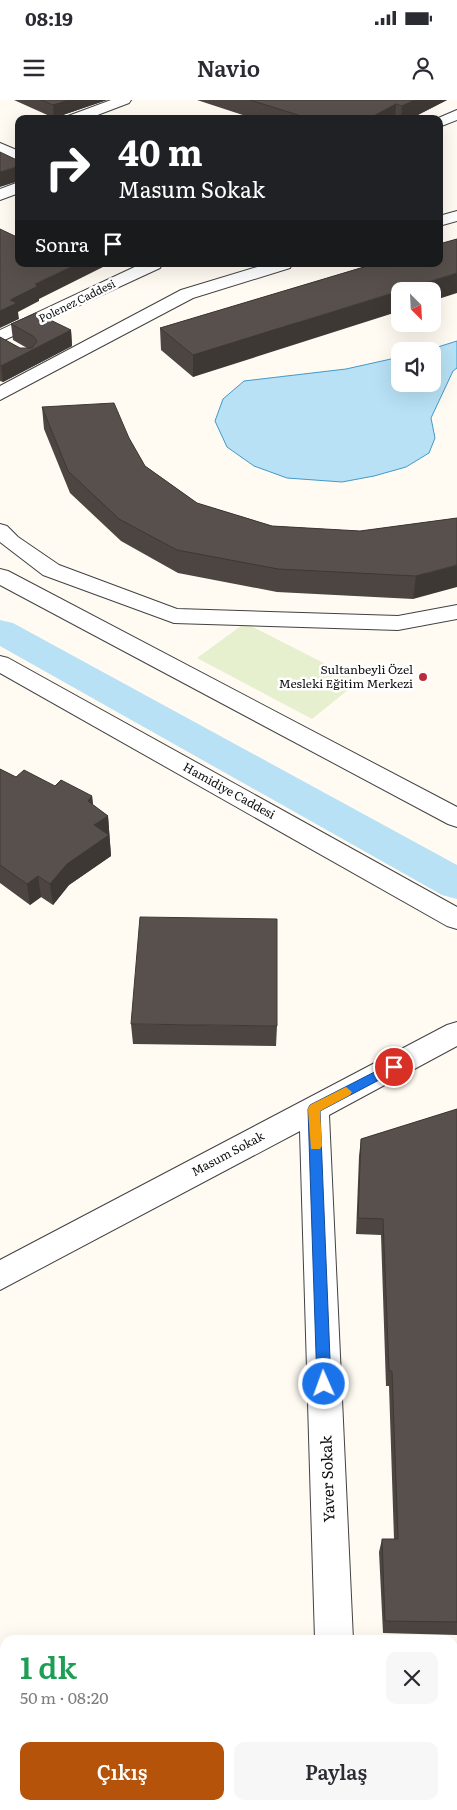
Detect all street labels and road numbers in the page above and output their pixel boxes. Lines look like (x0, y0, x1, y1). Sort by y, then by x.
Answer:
street label: Polenez Caddesi (36, 274, 118, 326)
street label: Hamidiye Caddesi (180, 757, 279, 823)
street label: Masum Sokak (188, 1126, 268, 1180)
street label: Yaver Sokak (313, 1434, 340, 1523)

